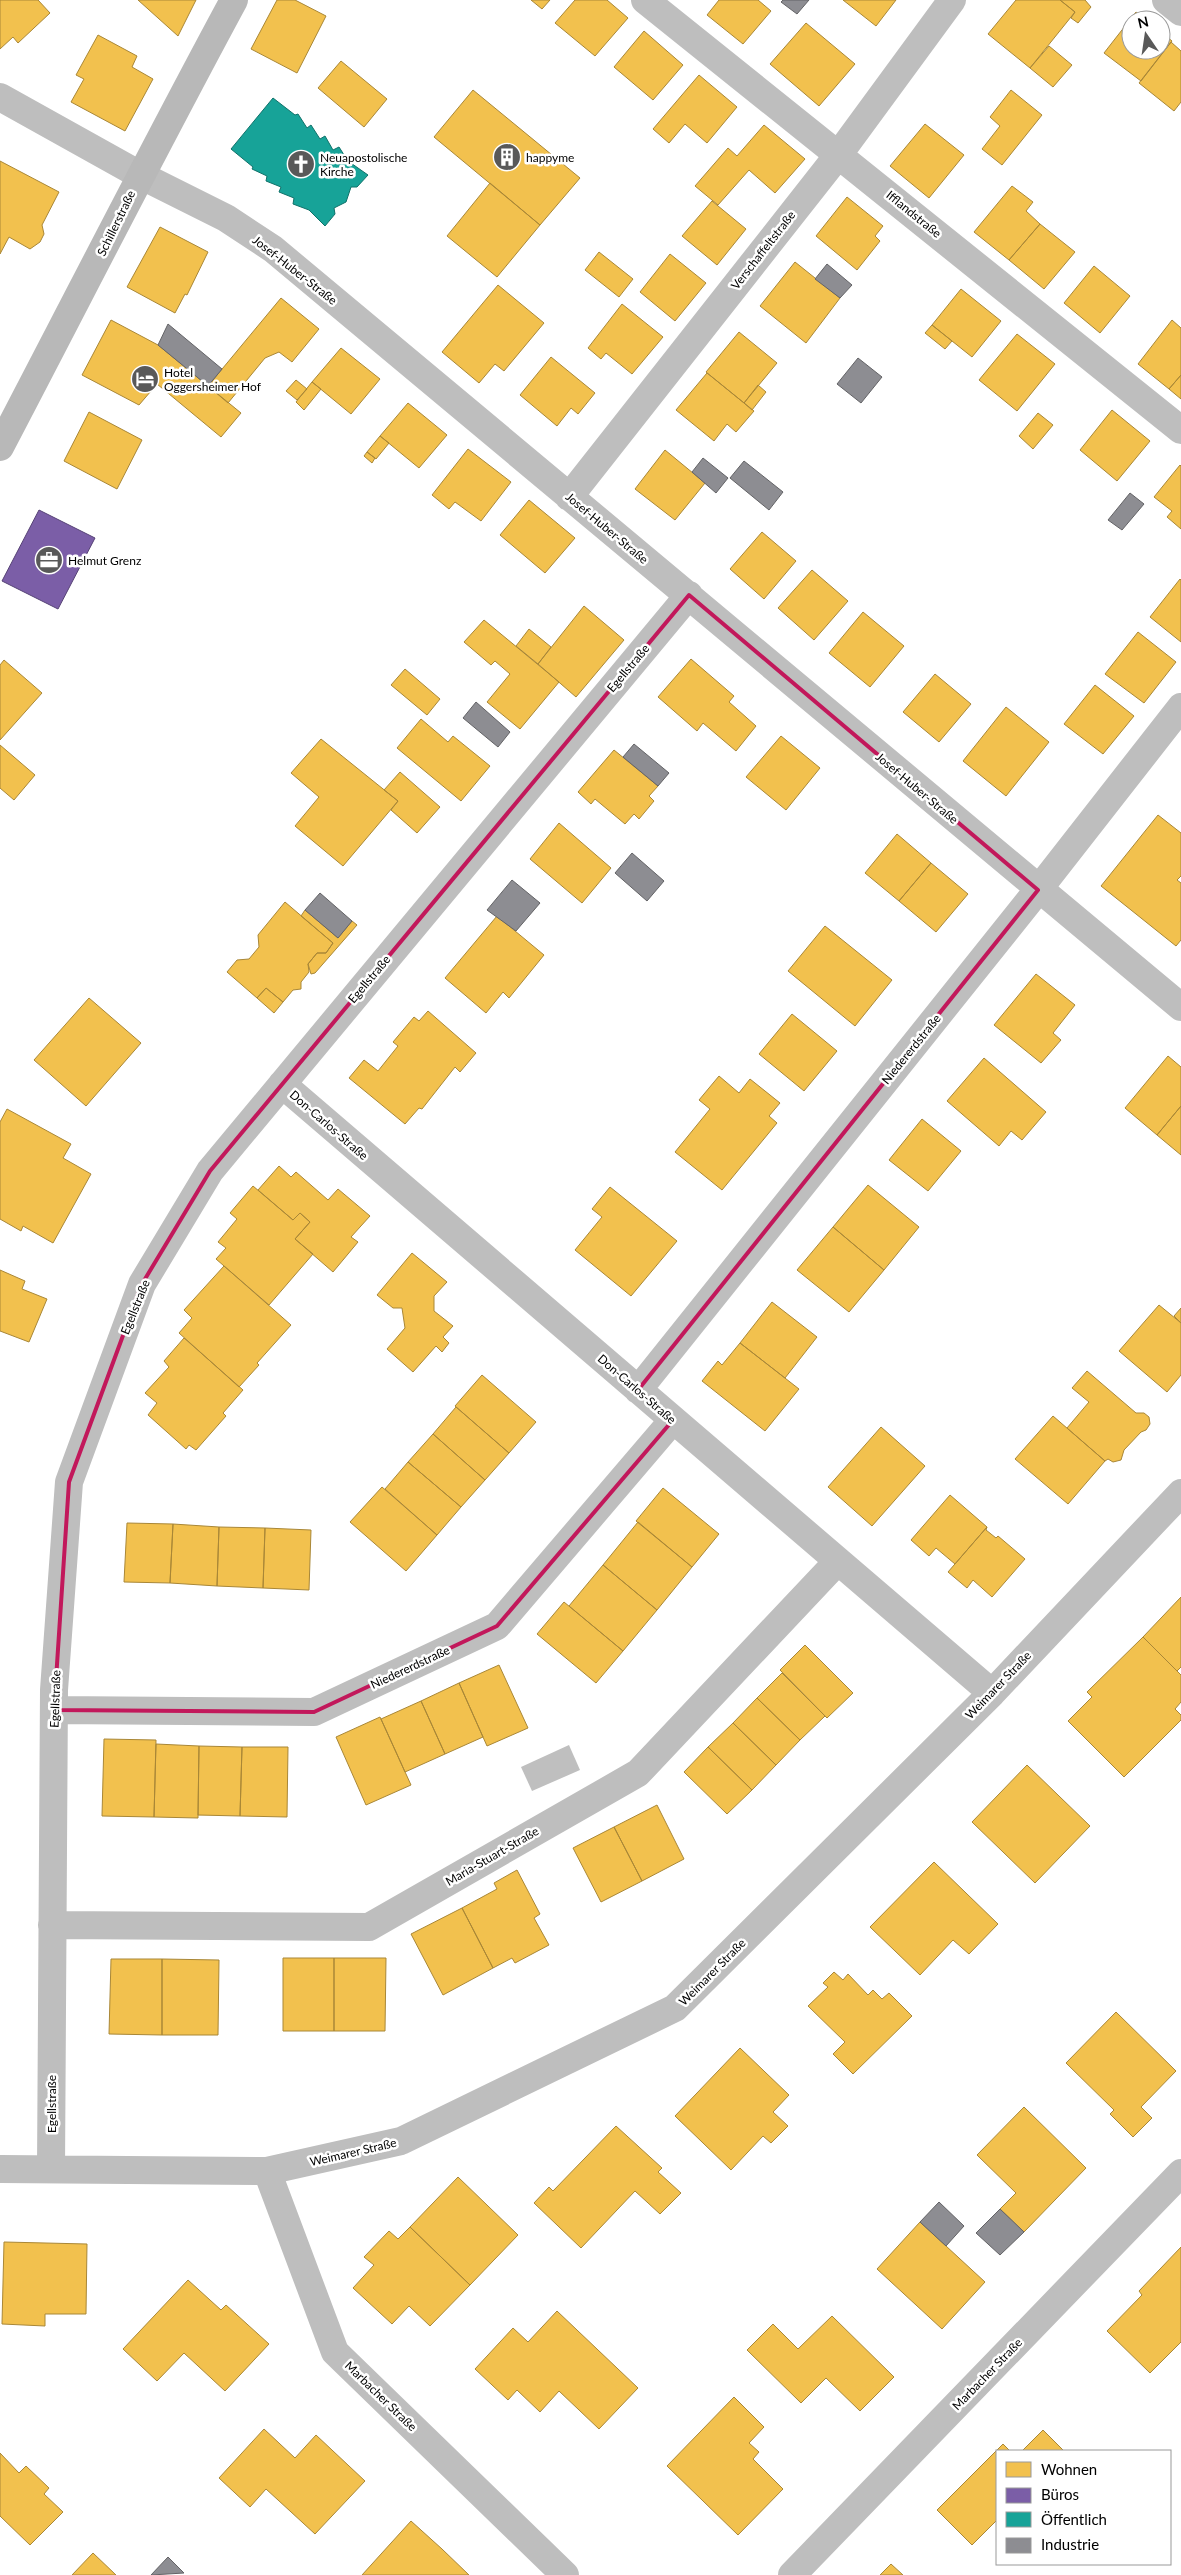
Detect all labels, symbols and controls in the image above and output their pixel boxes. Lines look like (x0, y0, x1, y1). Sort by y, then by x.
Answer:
north arrow (1121, 10, 1171, 60)
text: N (1136, 12, 1150, 31)
building icon: happyme (492, 142, 522, 172)
church icon: Neuapostolische Kirche (286, 149, 316, 179)
place label: Neuapostolische Kirche (320, 150, 407, 179)
place label: happyme (526, 150, 574, 165)
street label: Ifflandstraße (883, 187, 945, 241)
street label: Schillerstraße (94, 188, 138, 258)
street label: Verschaffeltstraße (728, 208, 798, 292)
street label: Josef-Huber-Straße (250, 232, 340, 308)
hotel icon: Hotel Oggersheimer Hof (130, 364, 160, 394)
place label: Hotel Oggersheimer Hof (164, 365, 262, 394)
street label: Josef-Huber-Straße (563, 489, 651, 567)
office icon: Helmut Grenz (34, 545, 64, 575)
place label: Helmut Grenz (68, 553, 142, 568)
street label: Egellstraße (604, 641, 652, 695)
street label: Josef-Huber-Straße (873, 749, 961, 827)
street label: Egellstraße (345, 952, 393, 1006)
street label: Niedererdstraße (878, 1011, 944, 1087)
street label: Don-Carlos-Straße (287, 1087, 371, 1163)
street label: Egellstraße (117, 1277, 153, 1337)
street label: Don-Carlos-Straße (595, 1351, 679, 1427)
street label: Niedererdstraße (368, 1642, 452, 1692)
street label: Weimarer Straße (962, 1648, 1034, 1722)
street label: Egellstraße (46, 1670, 64, 1728)
street label: Maria-Stuart-Straße (443, 1823, 541, 1889)
street label: Weimarer Straße (675, 1935, 749, 2009)
street label: Egellstraße (44, 2075, 59, 2133)
street label: Weimarer Straße (308, 2135, 398, 2169)
street label: Marbacher Straße (949, 2335, 1025, 2413)
street label: Marbacher Straße (342, 2358, 420, 2434)
legend (996, 2450, 1171, 2565)
text: Wohnen (1041, 2460, 1097, 2478)
text: Büros (1041, 2485, 1079, 2503)
text: Öffentlich (1041, 2510, 1107, 2528)
text: Industrie (1041, 2535, 1099, 2553)

